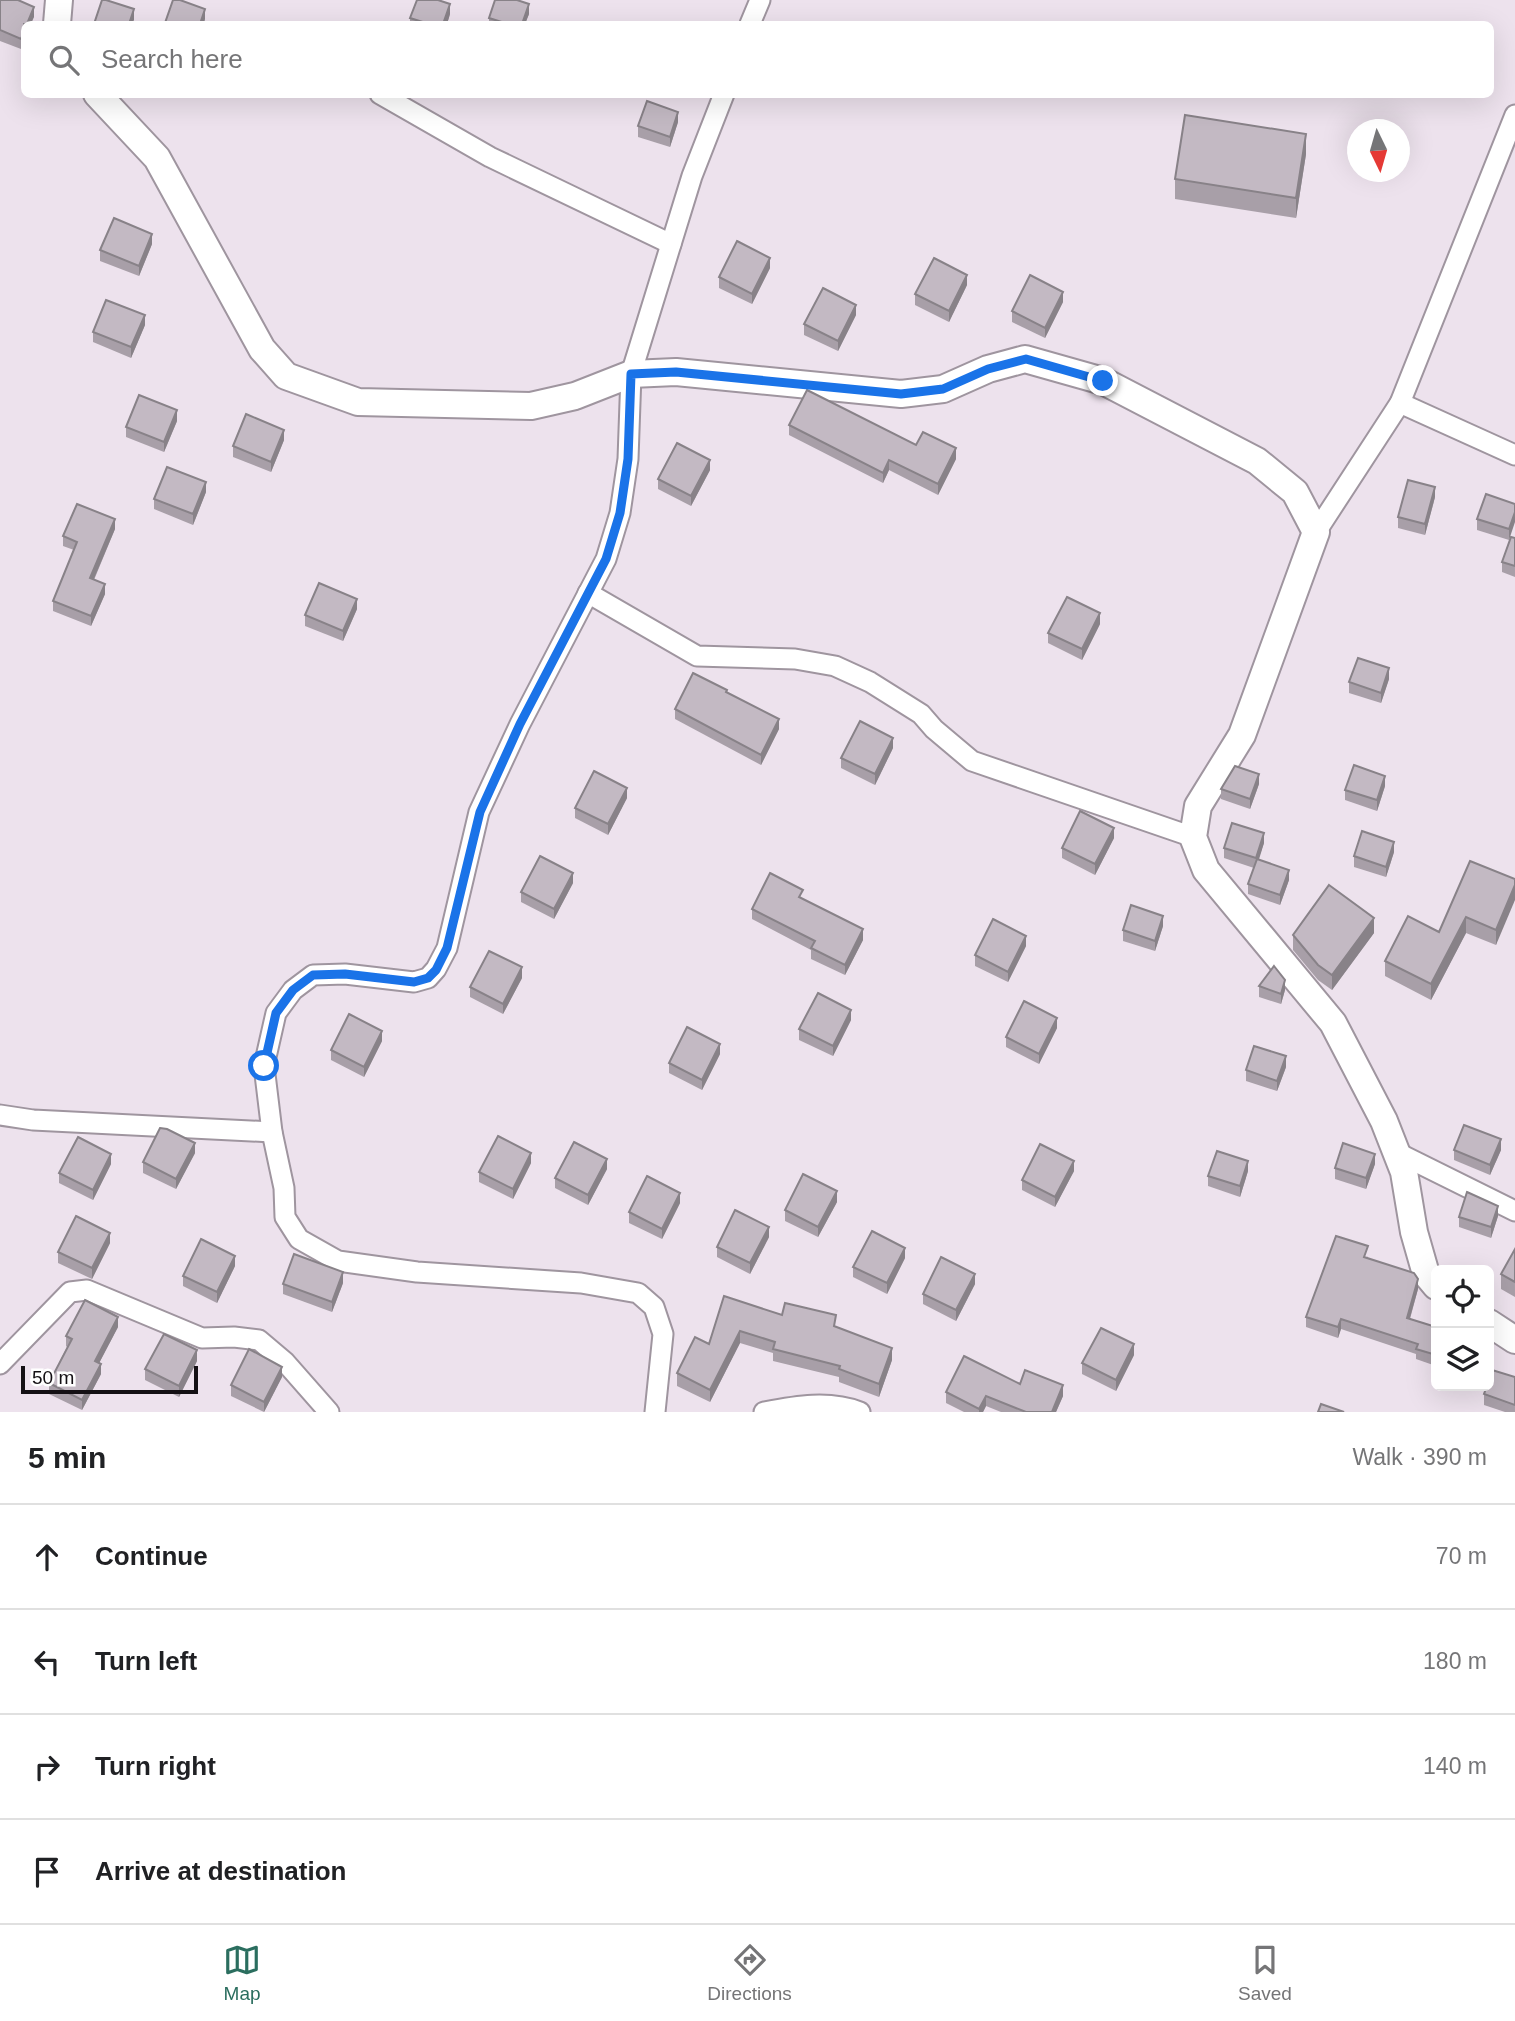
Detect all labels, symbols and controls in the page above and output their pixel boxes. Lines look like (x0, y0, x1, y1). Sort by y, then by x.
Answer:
search box (21, 21, 1494, 98)
icon: search (45, 41, 83, 79)
text: Search here (101, 44, 243, 74)
north arrow (1347, 119, 1410, 182)
route end (1087, 365, 1118, 396)
route start (248, 1050, 279, 1081)
map controls (1431, 1265, 1494, 1391)
button: locate (1431, 1265, 1494, 1328)
button: layers (1431, 1328, 1494, 1391)
scale bar (21, 1363, 198, 1395)
text: 50 m (32, 1367, 74, 1388)
text: 5 min (28, 1441, 106, 1474)
text: Walk · 390 m (1352, 1444, 1487, 1470)
icon: ahead (28, 1538, 66, 1576)
text: Continue (95, 1541, 208, 1571)
text: 70 m (1436, 1543, 1487, 1569)
icon: left (28, 1643, 66, 1681)
text: Turn left (95, 1646, 197, 1676)
text: 180 m (1423, 1648, 1487, 1674)
icon: right (28, 1748, 66, 1786)
text: Turn right (95, 1751, 216, 1781)
text: 140 m (1423, 1753, 1487, 1779)
icon: arrive (28, 1853, 66, 1891)
text: Arrive at destination (95, 1856, 346, 1886)
tab: Map (223, 1941, 261, 2005)
tab: Directions (707, 1941, 792, 2005)
tab: Saved (1238, 1941, 1292, 2005)

